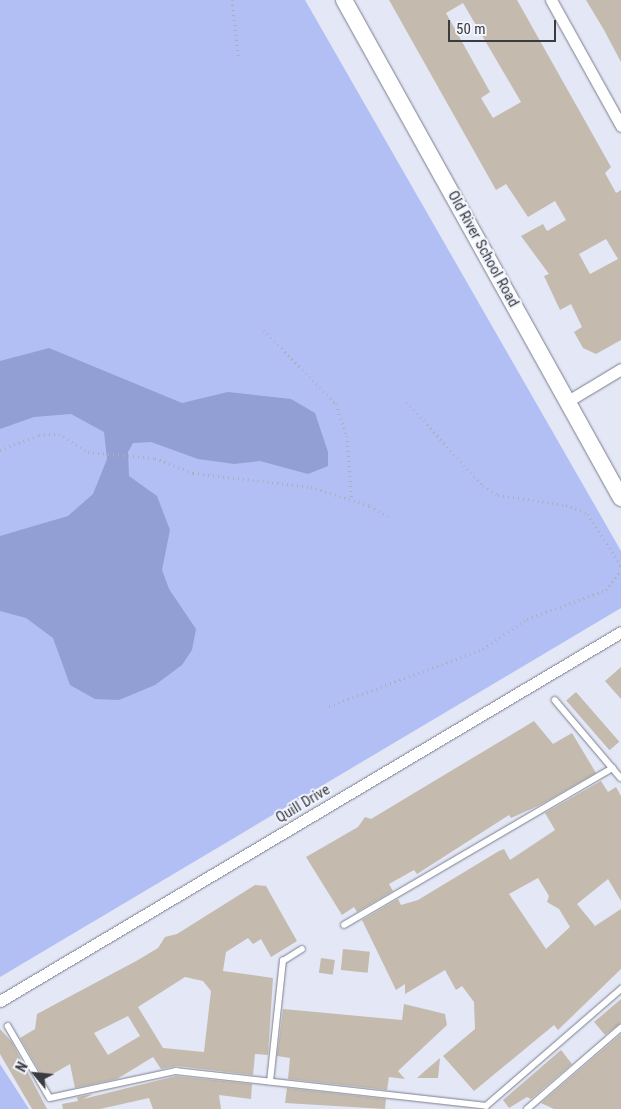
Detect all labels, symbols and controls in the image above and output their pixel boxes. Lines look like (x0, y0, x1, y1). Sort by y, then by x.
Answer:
scale bar (451, 10, 558, 42)
text: 50 m (456, 20, 486, 38)
street label: Old River School Road (444, 188, 522, 310)
street label: Quill Drive (273, 781, 333, 827)
north arrow (10, 1049, 60, 1099)
text: N (13, 1059, 31, 1075)

